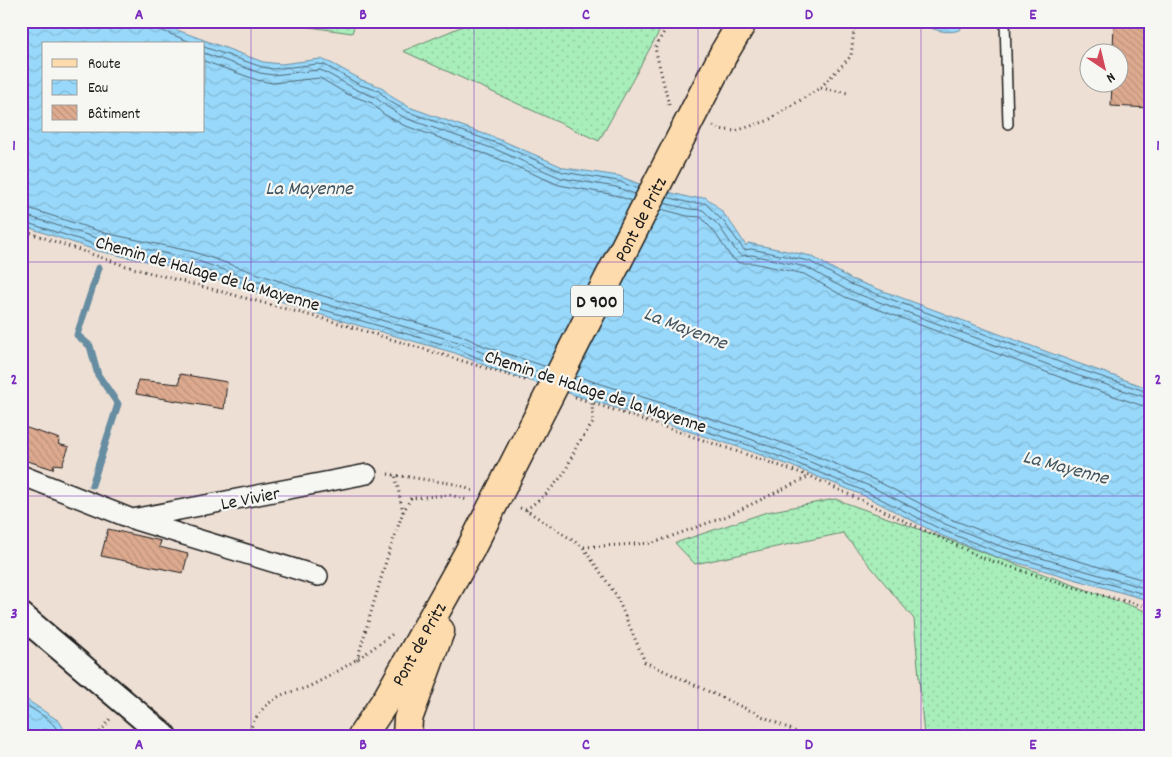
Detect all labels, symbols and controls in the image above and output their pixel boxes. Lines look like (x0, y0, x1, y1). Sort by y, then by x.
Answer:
text: A (135, 4, 144, 27)
text: B (359, 4, 367, 27)
text: C (582, 4, 590, 27)
text: D (805, 4, 814, 27)
text: E (1029, 4, 1037, 27)
legend (42, 42, 205, 132)
north arrow (1080, 42, 1130, 92)
text: Route (88, 54, 121, 76)
text: N (1102, 67, 1119, 87)
text: Eau (88, 78, 108, 100)
text: Bâtiment (88, 104, 141, 126)
text: 1 (12, 135, 16, 158)
text: 1 (1156, 135, 1160, 158)
street label: Pont de Pritz (609, 173, 675, 268)
water label: La Mayenne (265, 176, 354, 204)
street label: Chemin de Halage de la Mayenne (92, 230, 322, 320)
road number: D 900 (571, 286, 623, 316)
water label: La Mayenne (639, 301, 732, 359)
street label: Chemin de Halage de la Mayenne (480, 345, 710, 442)
text: 2 (11, 369, 18, 392)
text: 2 (1155, 369, 1162, 392)
water label: La Mayenne (1019, 444, 1112, 494)
street label: Le Vivier (219, 481, 283, 519)
street label: Pont de Pritz (387, 598, 455, 692)
text: 3 (10, 603, 18, 626)
text: 3 (1154, 603, 1162, 626)
text: A (135, 734, 144, 757)
text: B (359, 734, 367, 757)
text: C (582, 734, 590, 757)
text: D (805, 734, 814, 757)
text: E (1029, 734, 1037, 757)

